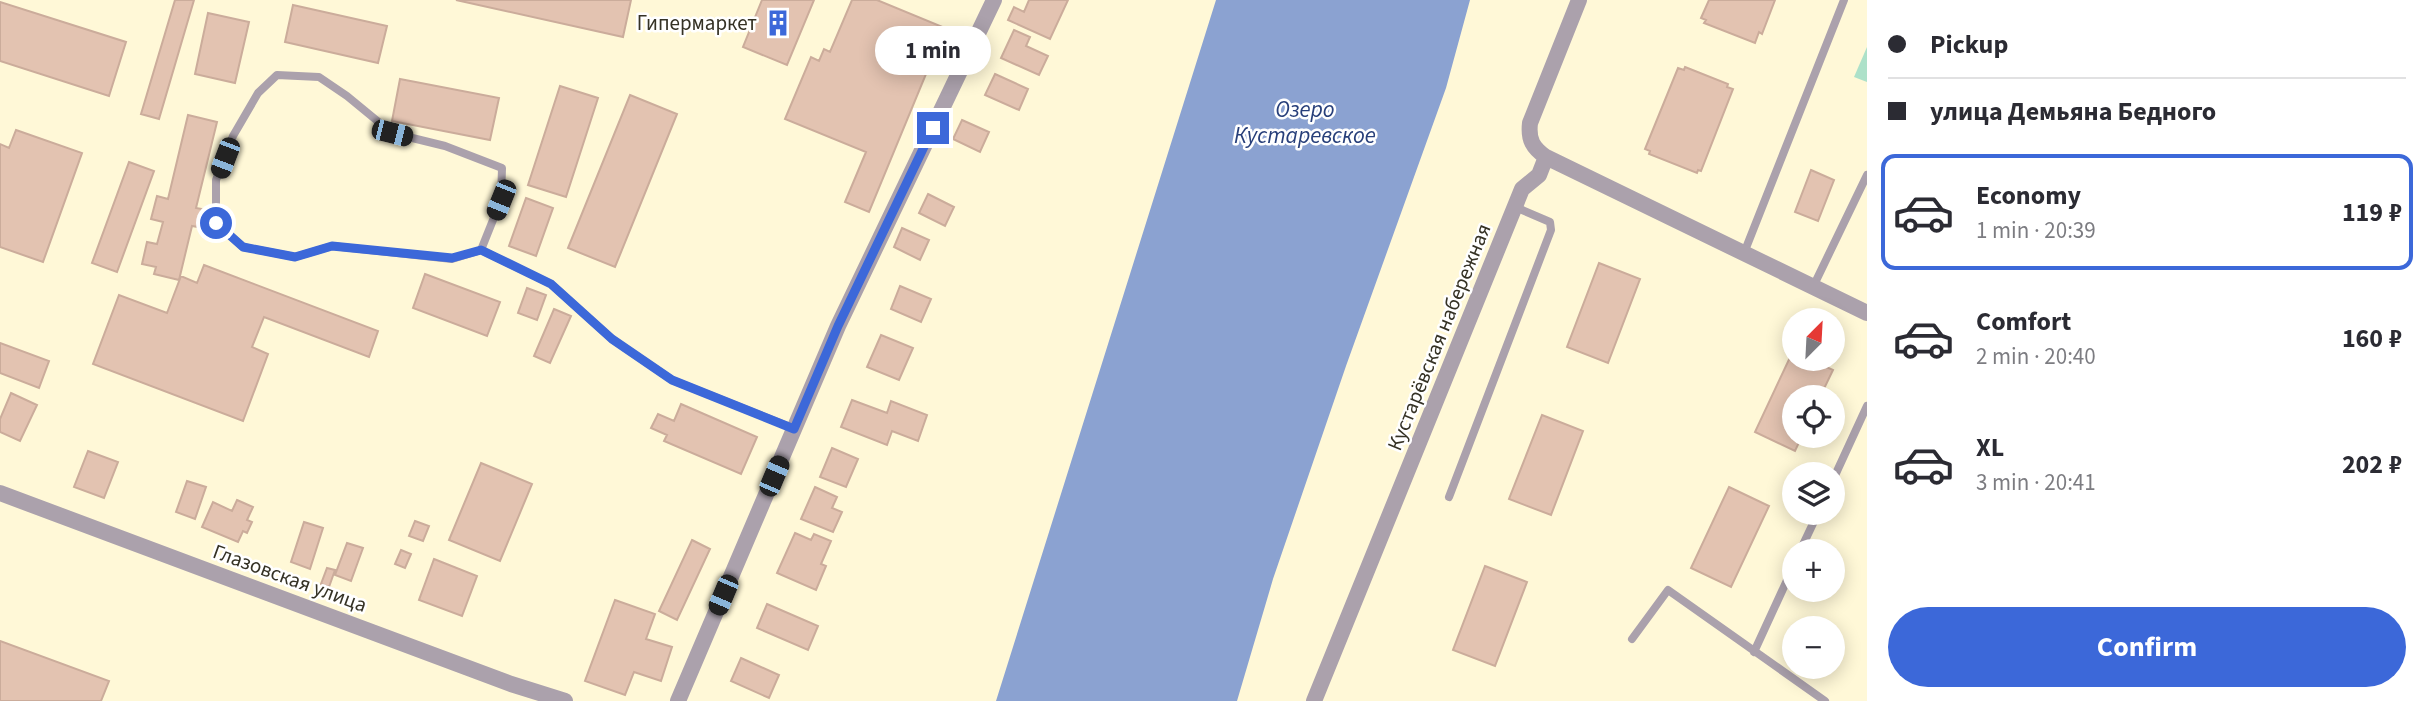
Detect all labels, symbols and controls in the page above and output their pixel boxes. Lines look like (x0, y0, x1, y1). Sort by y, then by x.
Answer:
place label: Гипермаркет (637, 8, 757, 38)
building icon: Гипермаркет (763, 8, 793, 38)
callout: 1 min (875, 26, 991, 76)
text: Pickup (1930, 26, 2008, 63)
text: 1 min (905, 34, 961, 67)
water label: Озеро Кустаревское (1234, 93, 1376, 152)
text: улица Демьяна Бедного (1930, 93, 2216, 130)
route end (917, 112, 949, 144)
car (370, 118, 415, 148)
car (208, 135, 243, 181)
car (484, 177, 519, 223)
text: Economy (1976, 177, 2081, 214)
icon: car (1892, 181, 1955, 244)
text: 119 ₽ (2342, 194, 2402, 231)
route start (200, 207, 232, 239)
text: 1 min · 20:39 (1976, 214, 2096, 247)
street label: Кустарёвская набережная (1380, 219, 1498, 455)
text: Comfort (1976, 303, 2071, 340)
icon: car (1892, 307, 1955, 370)
north arrow (1782, 308, 1844, 371)
map controls (1782, 308, 1845, 679)
text: 160 ₽ (2342, 320, 2402, 357)
text: 2 min · 20:40 (1976, 340, 2096, 373)
button: locate (1782, 385, 1845, 448)
text: XL (1976, 429, 2004, 466)
icon: car (1892, 433, 1955, 496)
text: 202 ₽ (2342, 446, 2402, 483)
car (757, 453, 792, 499)
button: layers (1782, 462, 1845, 525)
text: 3 min · 20:41 (1976, 466, 2096, 499)
street label: Глазовская улица (209, 536, 371, 620)
button: + (1782, 539, 1845, 602)
car (706, 572, 741, 618)
button: Confirm (1888, 607, 2406, 687)
button: − (1782, 616, 1845, 679)

